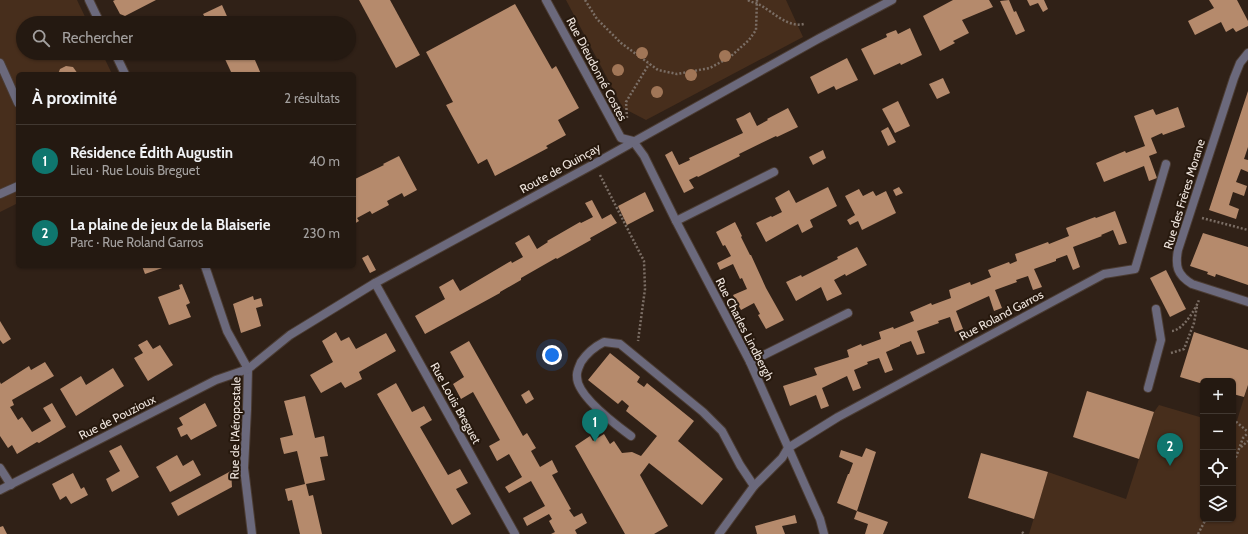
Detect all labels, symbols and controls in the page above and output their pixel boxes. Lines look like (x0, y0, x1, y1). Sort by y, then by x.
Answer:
street label: Rue Dieudonné Costes (563, 15, 631, 123)
search box (16, 16, 356, 60)
icon: search (30, 27, 52, 49)
text: Rechercher (62, 29, 133, 47)
text: À proximité (32, 88, 117, 108)
text: 2 résultats (284, 90, 340, 106)
street label: Rue des Frères Morane (1160, 137, 1208, 251)
street label: Route de Quinçay (517, 140, 603, 196)
text: Résidence Édith Augustin (70, 144, 233, 162)
text: 1 (43, 153, 47, 169)
text: 40 m (309, 153, 340, 169)
text: Lieu · Rue Louis Breguet (70, 162, 200, 178)
text: La plaine de jeux de la Blaiserie (70, 216, 270, 234)
text: 2 (42, 225, 48, 241)
text: 230 m (303, 225, 340, 241)
text: Parc · Rue Roland Garros (70, 234, 203, 250)
street label: Rue Charles Lindbergh (713, 275, 777, 383)
street label: Rue Roland Garros (956, 286, 1046, 344)
your location (542, 345, 562, 365)
street label: Rue Louis Breguet (427, 360, 485, 446)
street label: Rue de l'Aéropostale (227, 377, 243, 479)
map controls (1200, 378, 1236, 522)
button: + (1200, 378, 1236, 414)
street label: Rue de Pouzioux (76, 391, 158, 443)
pin: 1 (582, 409, 608, 442)
button: − (1200, 414, 1236, 450)
pin: 2 (1157, 433, 1183, 466)
button: locate (1200, 450, 1236, 486)
button: layers (1200, 486, 1236, 522)

